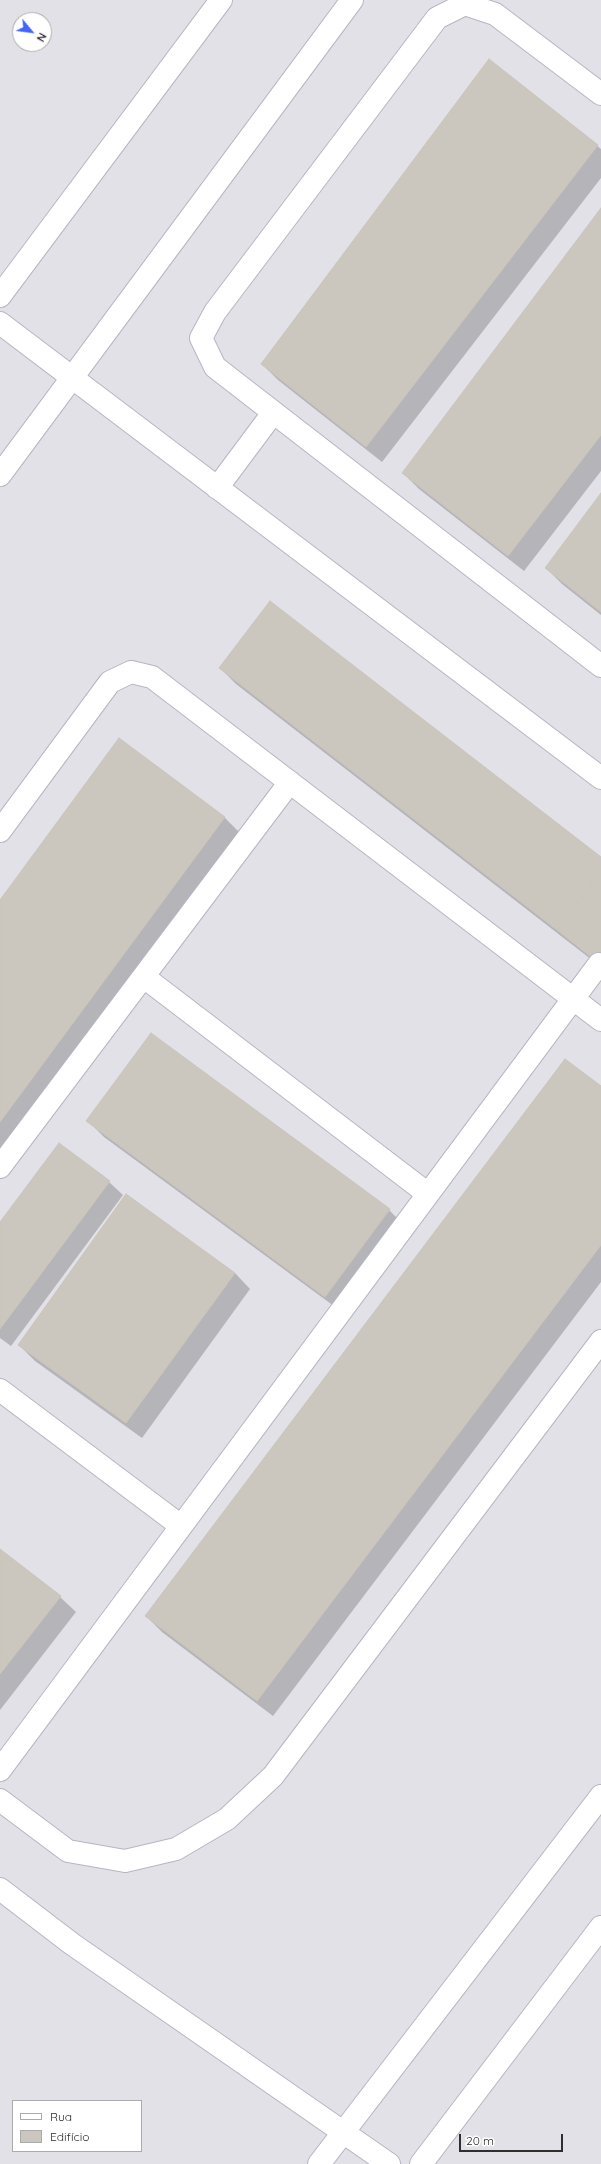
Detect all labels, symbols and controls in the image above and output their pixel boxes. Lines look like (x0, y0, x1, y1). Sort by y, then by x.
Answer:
north arrow (12, 12, 52, 52)
text: N (34, 30, 50, 44)
legend (12, 2100, 142, 2152)
text: Rua (50, 2109, 72, 2124)
scale bar (461, 2126, 565, 2152)
text: Edifício (50, 2129, 90, 2144)
text: 20 m (466, 2133, 494, 2148)

